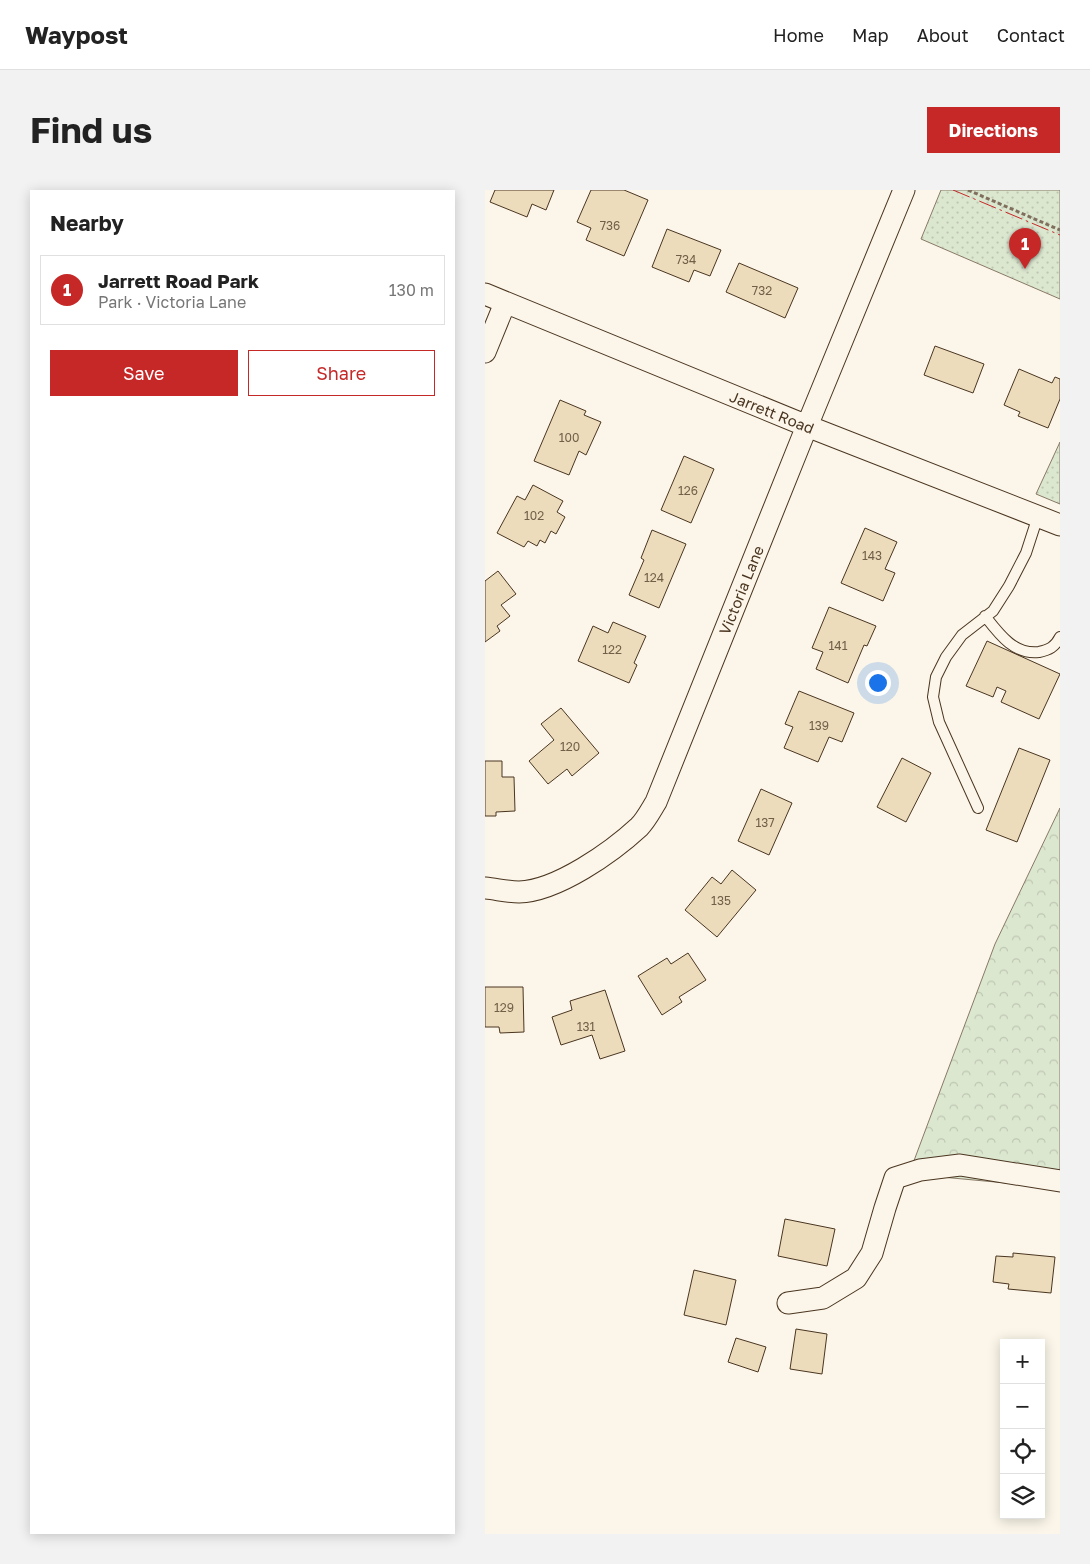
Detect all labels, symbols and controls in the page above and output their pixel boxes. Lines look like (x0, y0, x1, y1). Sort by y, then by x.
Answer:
text: Waypost (25, 20, 128, 49)
text: Home (773, 24, 824, 46)
text: Map (852, 24, 889, 46)
text: About (917, 24, 969, 46)
text: Contact (997, 24, 1065, 46)
button: Directions (927, 107, 1060, 153)
text: Find us (30, 109, 152, 151)
text: Nearby (50, 210, 124, 236)
house number: 736 (600, 218, 620, 233)
pin: 1 (1009, 228, 1041, 269)
house number: 734 (676, 252, 696, 267)
text: Jarrett Road Park (98, 269, 259, 292)
text: 1 (63, 280, 71, 300)
text: 130 m (389, 280, 434, 300)
house number: 732 (752, 283, 772, 298)
text: Park · Victoria Lane (98, 292, 246, 312)
button: Save (50, 350, 238, 396)
button: Share (248, 350, 435, 396)
street label: Jarrett Road (727, 387, 817, 437)
house number: 100 (559, 430, 579, 445)
house number: 126 (678, 483, 698, 498)
house number: 102 (524, 508, 544, 523)
street label: Victoria Lane (715, 543, 767, 637)
house number: 143 (862, 548, 882, 563)
house number: 124 (644, 570, 664, 585)
house number: 141 (829, 638, 848, 653)
house number: 122 (602, 642, 622, 657)
your location (865, 670, 891, 696)
house number: 139 (809, 718, 829, 733)
house number: 120 (560, 739, 580, 754)
house number: 137 (755, 815, 775, 830)
house number: 135 (711, 893, 731, 908)
house number: 129 (494, 1000, 514, 1015)
house number: 131 (577, 1019, 596, 1034)
map controls (1000, 1339, 1045, 1519)
button: + (1000, 1339, 1045, 1384)
button: − (1000, 1384, 1045, 1429)
button: locate (1000, 1429, 1045, 1474)
button: layers (1000, 1474, 1045, 1519)

